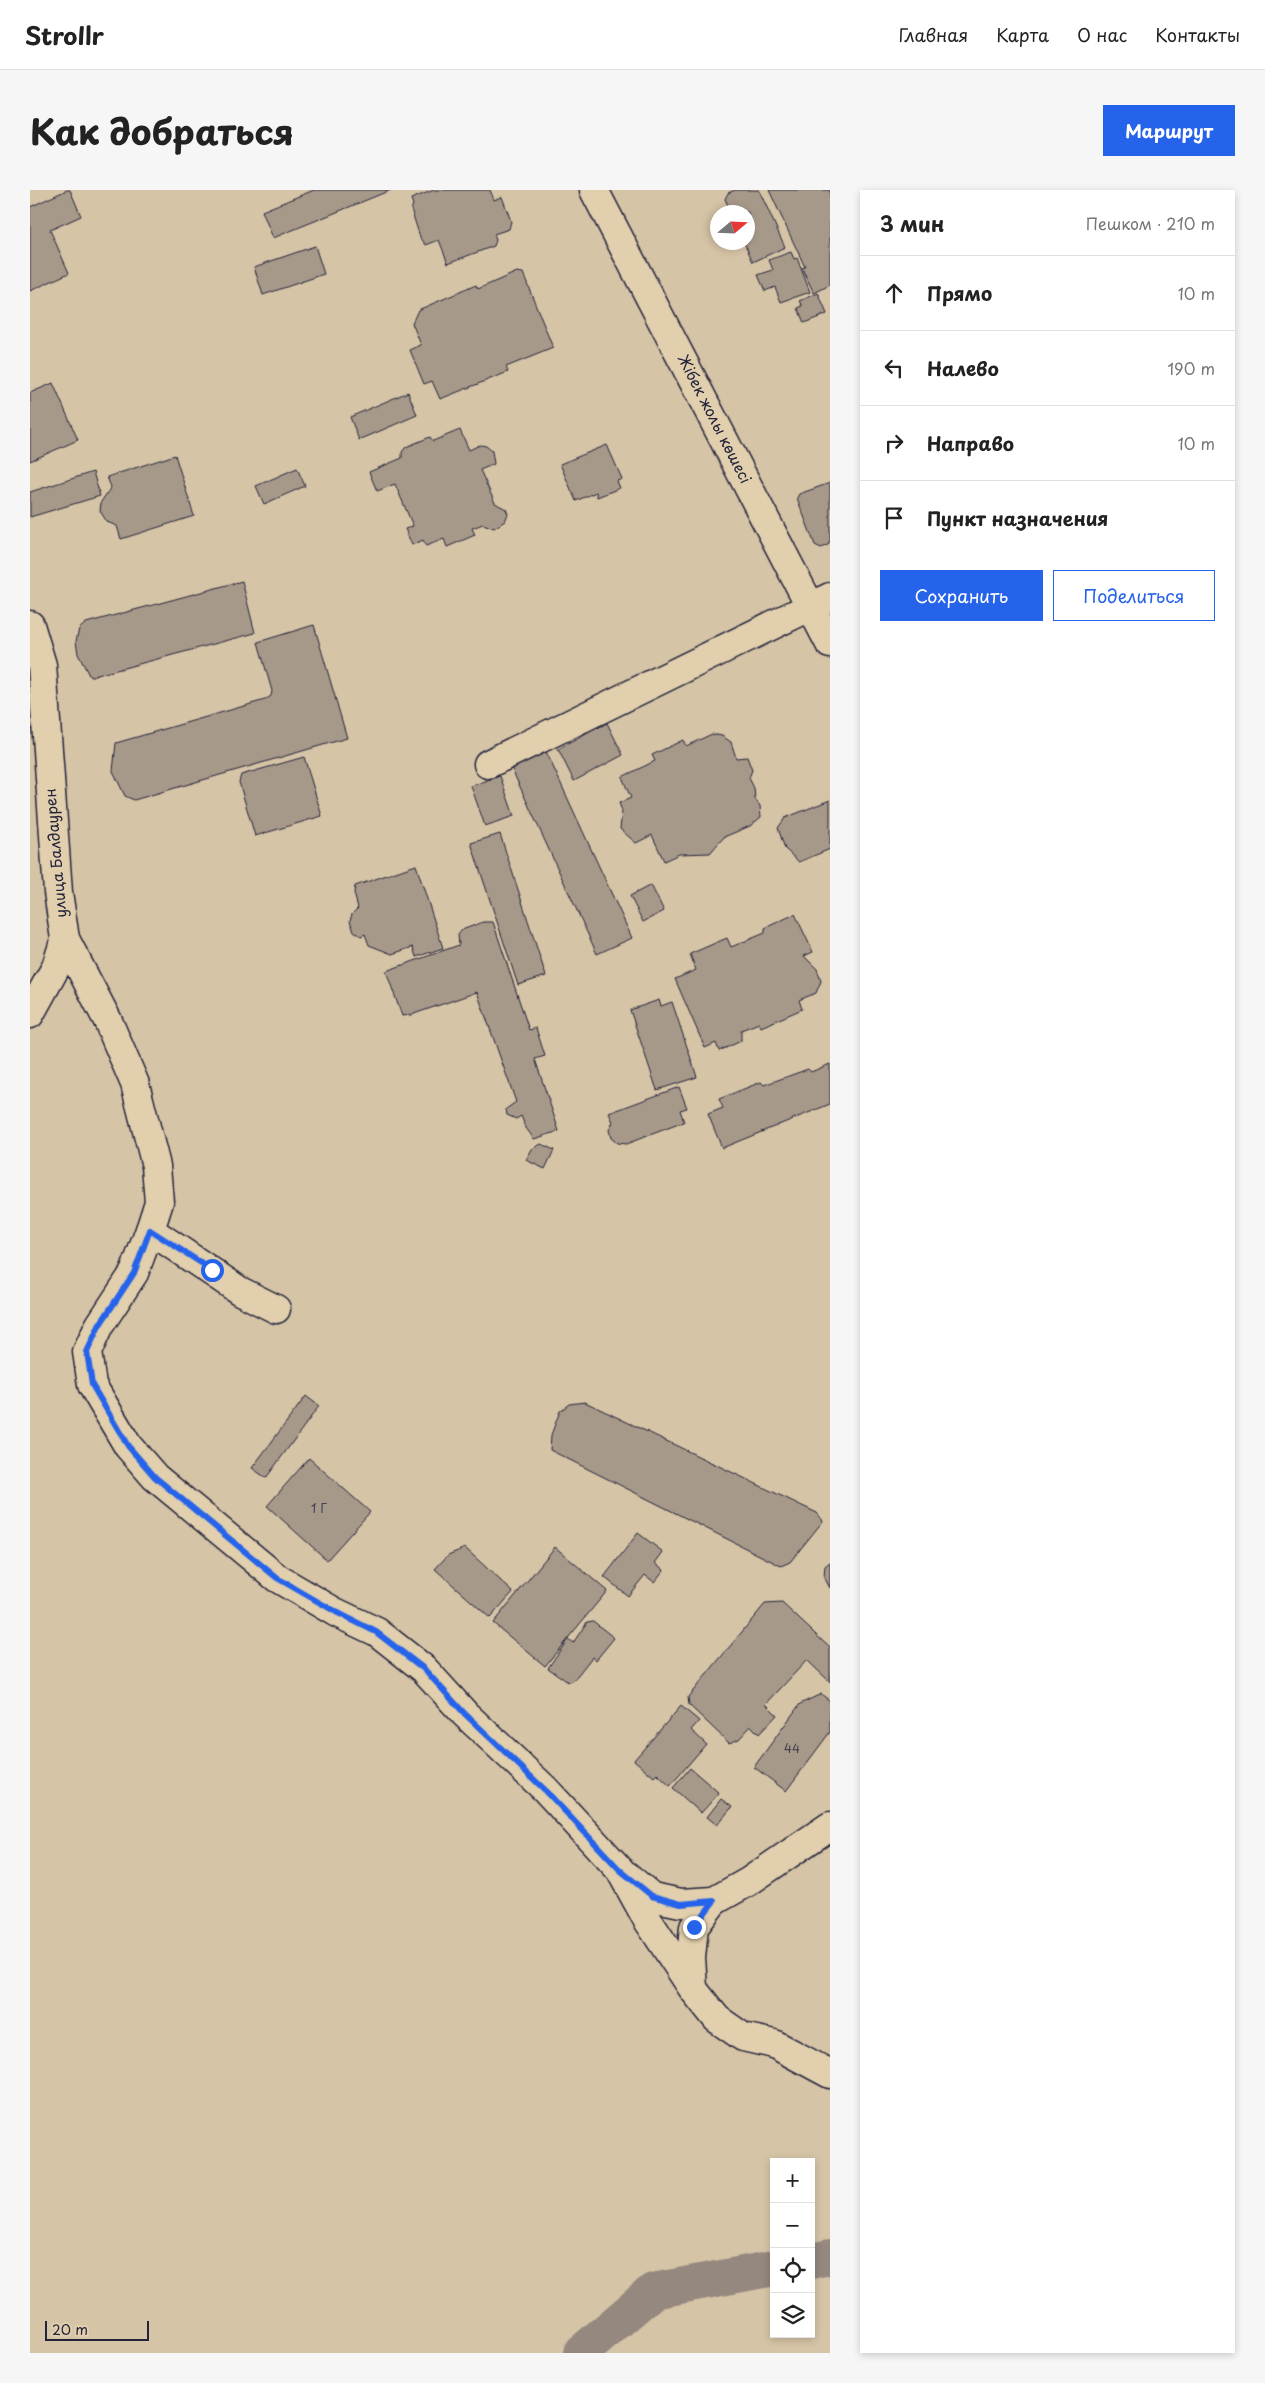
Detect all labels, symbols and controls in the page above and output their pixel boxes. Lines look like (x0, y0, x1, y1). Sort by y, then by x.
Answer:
text: Strollr (25, 17, 104, 53)
text: Главная (899, 21, 968, 48)
text: Карта (996, 21, 1049, 48)
text: О нас (1077, 21, 1127, 48)
text: Контакты (1155, 21, 1240, 48)
text: Как добраться (30, 104, 294, 157)
button: Маршрут (1103, 105, 1235, 156)
north arrow (710, 205, 755, 250)
text: 3 мин (880, 207, 944, 239)
text: Пешком · 210 m (1086, 211, 1215, 235)
icon: ahead (880, 279, 908, 307)
text: Прямо (927, 279, 992, 307)
text: 10 m (1178, 281, 1215, 305)
street label: Жібек жолы көшесі (673, 350, 758, 487)
icon: left (880, 354, 908, 382)
text: Налево (927, 354, 999, 382)
text: 190 m (1167, 356, 1215, 380)
icon: right (880, 429, 908, 457)
text: Направо (927, 429, 1014, 457)
text: 10 m (1178, 431, 1215, 455)
icon: arrive (880, 504, 908, 532)
text: Пункт назначения (927, 504, 1108, 532)
button: Сохранить (880, 570, 1043, 621)
button: Поделиться (1053, 570, 1215, 621)
street label: улица Балдаурен (37, 787, 72, 919)
route start (201, 1259, 224, 1282)
house number: 1 Г (311, 1499, 327, 1517)
house number: 44 (784, 1739, 800, 1757)
route end (683, 1916, 706, 1939)
map controls (770, 2158, 815, 2338)
button: + (770, 2158, 815, 2203)
button: − (770, 2203, 815, 2248)
button: locate (770, 2248, 815, 2293)
button: layers (770, 2293, 815, 2338)
scale bar (45, 2318, 149, 2341)
text: 20 m (52, 2319, 88, 2340)

